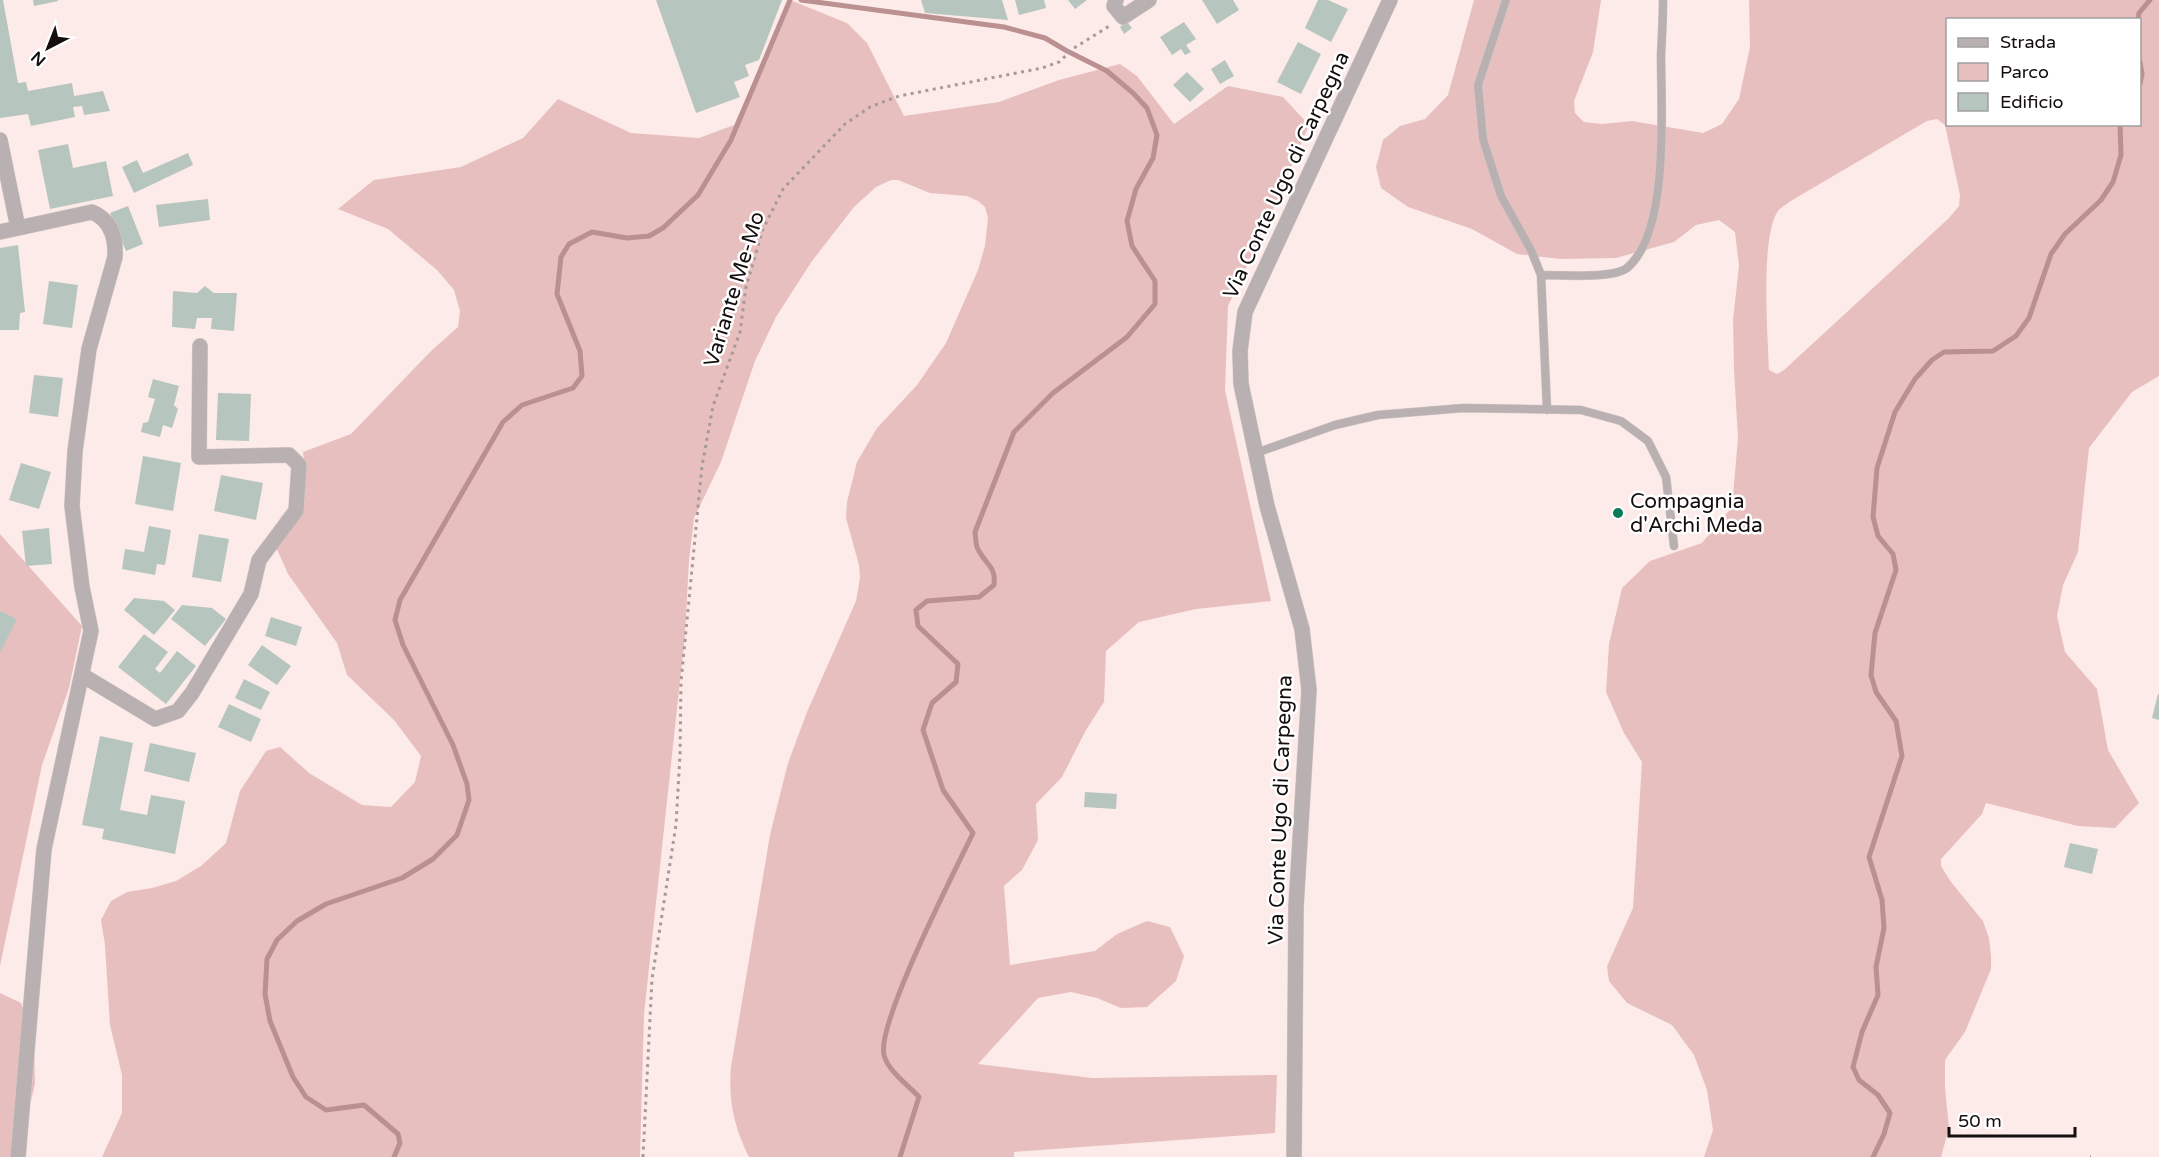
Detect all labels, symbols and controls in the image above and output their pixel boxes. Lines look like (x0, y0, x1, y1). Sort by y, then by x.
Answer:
north arrow (18, 18, 78, 78)
legend (1946, 18, 2141, 126)
text: Strada (2000, 31, 2056, 53)
text: N (27, 47, 50, 70)
street label: Via Conte Ugo di Carpegna (1218, 48, 1355, 303)
text: Parco (2000, 61, 2049, 83)
text: Edificio (2000, 91, 2064, 113)
street label: Variante Me-Mo (699, 208, 770, 370)
place label: Compagnia d'Archi Meda (1630, 489, 1763, 538)
marker: Compagnia d'Archi Meda (1611, 506, 1625, 520)
street label: Via Conte Ugo di Carpegna (1263, 675, 1298, 945)
scale bar (1949, 1100, 2075, 1138)
text: 50 m (1958, 1110, 2002, 1132)

